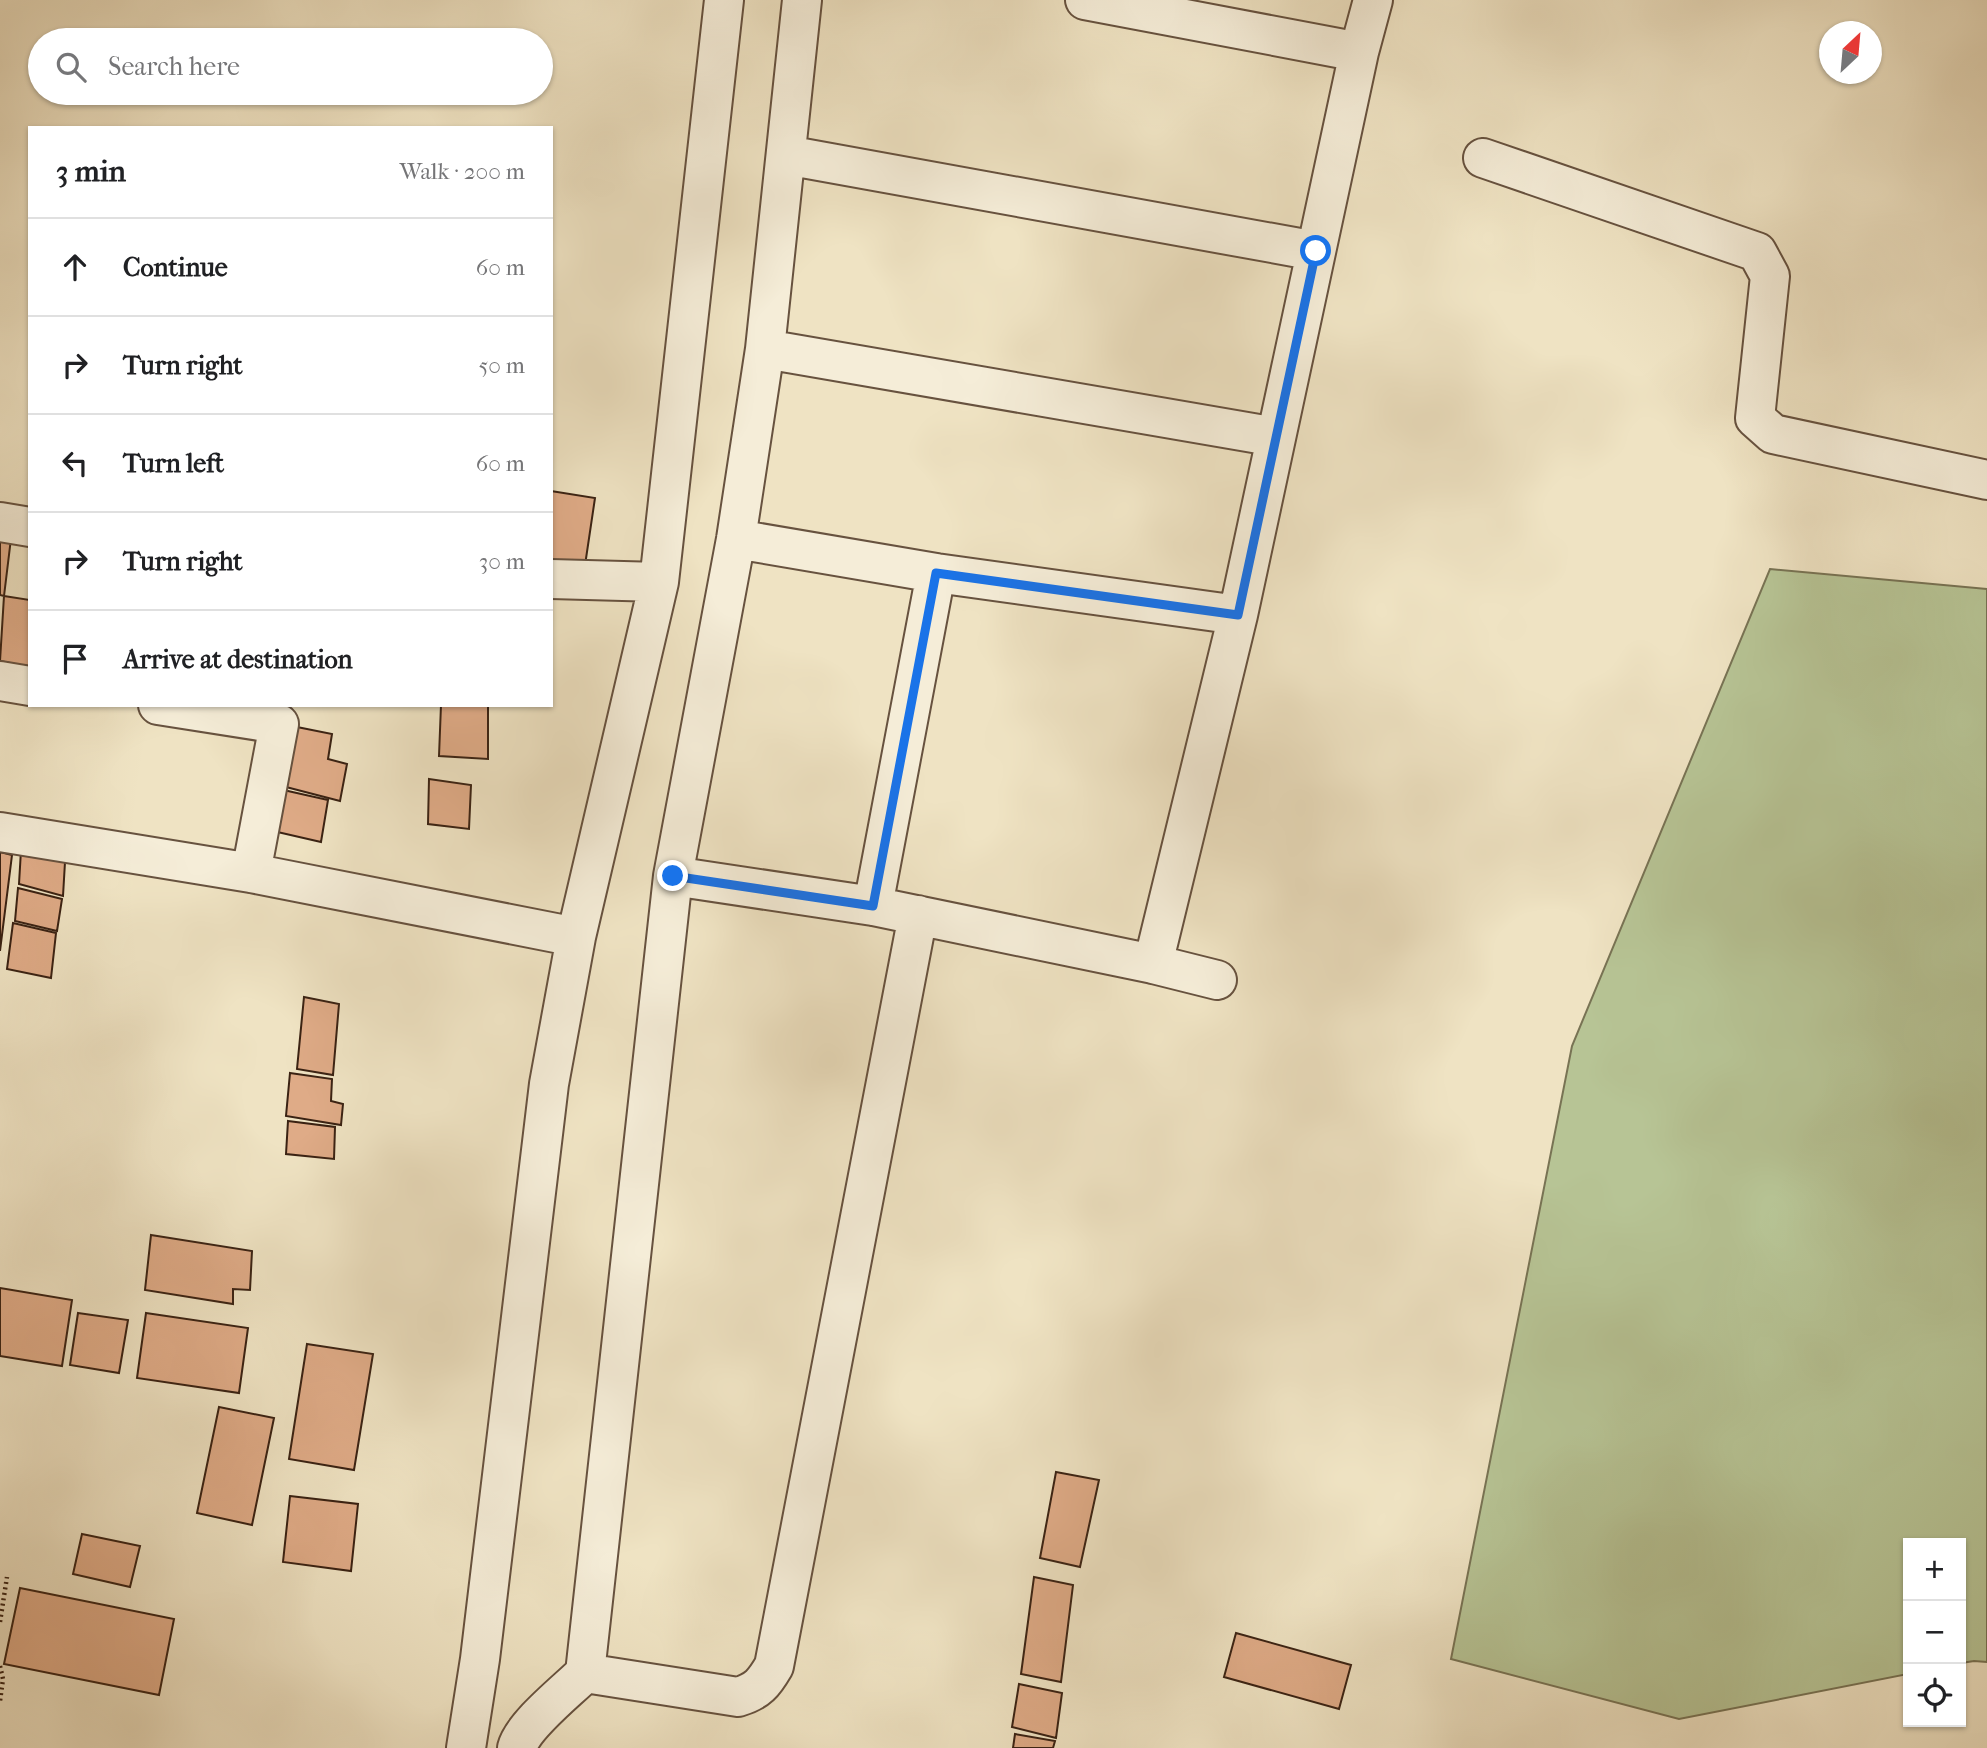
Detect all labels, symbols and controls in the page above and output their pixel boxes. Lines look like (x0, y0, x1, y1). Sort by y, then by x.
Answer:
north arrow (1819, 21, 1882, 84)
search box (28, 28, 553, 105)
icon: search (52, 48, 90, 86)
text: Search here (108, 51, 240, 82)
text: 3 min (56, 154, 126, 189)
text: Walk · 200 m (399, 158, 525, 185)
route start (1300, 235, 1331, 266)
icon: ahead (56, 248, 94, 286)
text: Continue (123, 252, 228, 283)
text: 60 m (476, 254, 525, 281)
icon: right (56, 346, 94, 384)
text: Turn right (123, 350, 243, 381)
text: 50 m (478, 352, 525, 379)
icon: left (56, 444, 94, 482)
text: Turn left (123, 448, 224, 479)
text: 60 m (476, 450, 525, 477)
icon: right (56, 542, 94, 580)
text: Turn right (123, 546, 243, 577)
text: 30 m (479, 548, 525, 575)
icon: arrive (56, 640, 94, 678)
text: Arrive at destination (123, 644, 353, 675)
route end (657, 860, 688, 891)
map controls (1903, 1538, 1966, 1727)
button: + (1903, 1538, 1966, 1601)
button: − (1903, 1601, 1966, 1664)
button: locate (1903, 1664, 1966, 1727)

